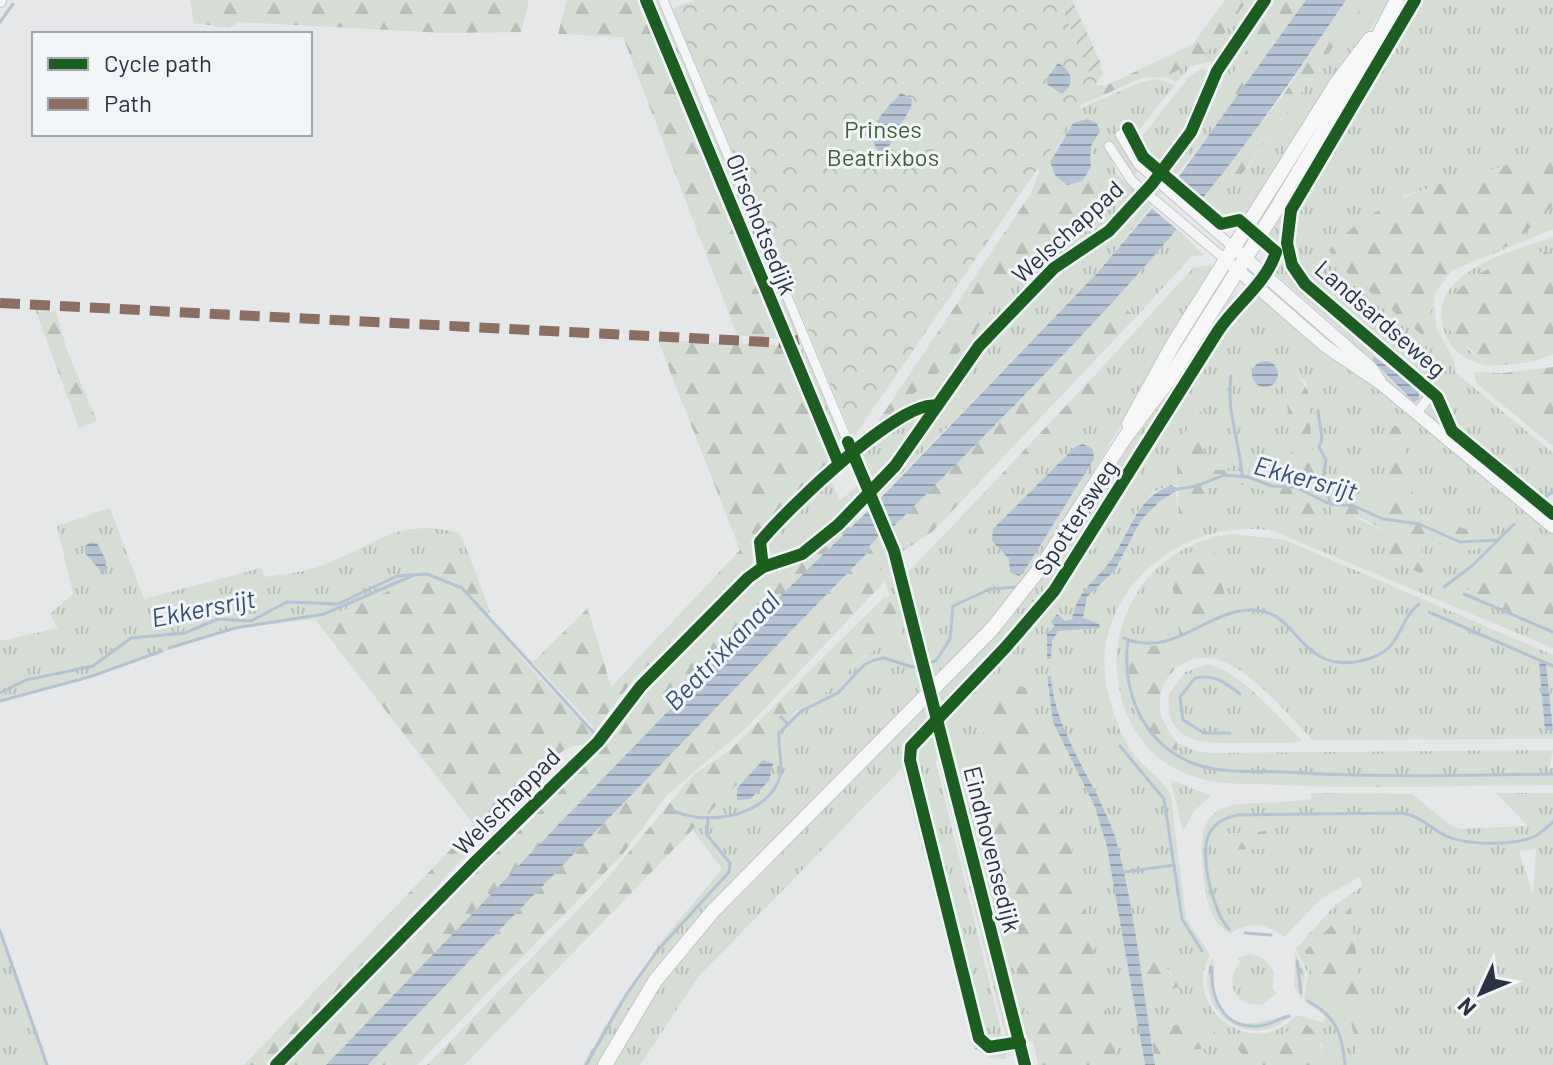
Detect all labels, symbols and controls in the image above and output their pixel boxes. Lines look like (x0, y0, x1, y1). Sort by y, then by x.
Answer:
legend (32, 32, 312, 136)
text: Cycle path (104, 48, 212, 77)
text: Path (104, 88, 152, 117)
park label: Prinses Beatrixbos (827, 114, 939, 171)
street label: Oirschotsedijk (721, 149, 803, 299)
street label: Welschappad (1006, 174, 1128, 288)
street label: Landsardseweg (1310, 253, 1452, 383)
water label: Ekkersrijt (1251, 448, 1361, 506)
street label: Spottersweg (1027, 454, 1123, 580)
water label: Ekkersrijt (148, 582, 258, 632)
water label: Beatrixkanaal (657, 584, 785, 716)
street label: Welschappad (446, 741, 566, 861)
street label: Eindhovensedijk (958, 763, 1028, 935)
north arrow (1441, 953, 1521, 1033)
text: N (1451, 993, 1480, 1022)

